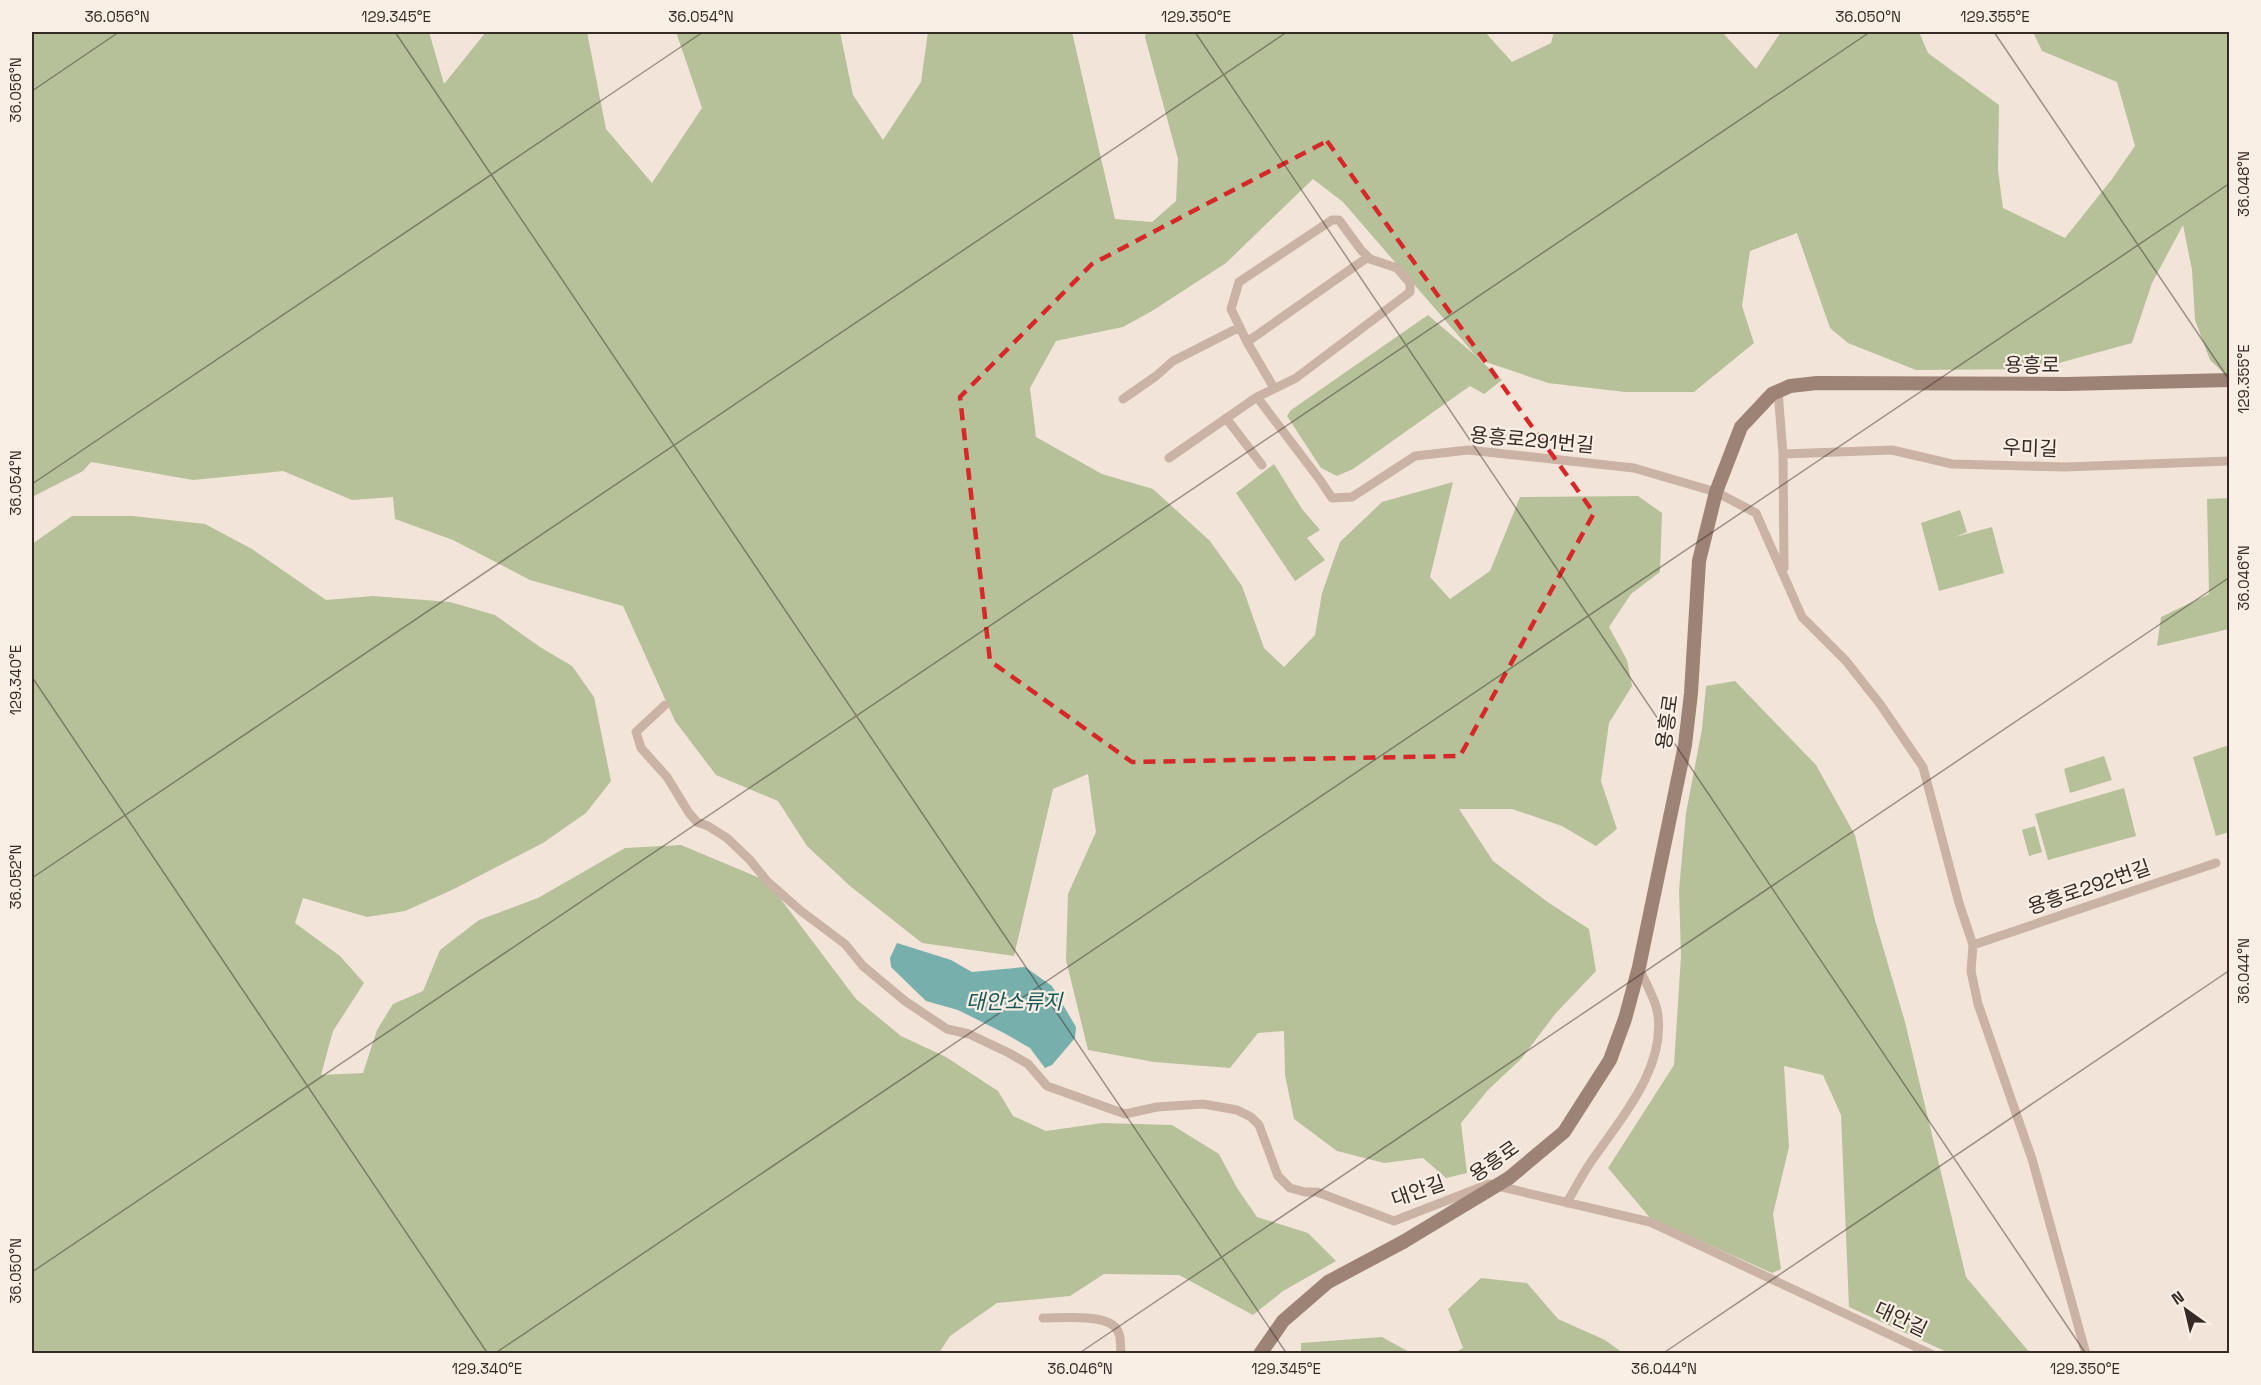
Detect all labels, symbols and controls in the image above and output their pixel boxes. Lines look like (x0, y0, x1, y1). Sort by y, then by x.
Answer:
text: 36.056°N (84, 7, 150, 26)
text: 129.345°E (361, 7, 431, 26)
text: 36.054°N (668, 7, 734, 26)
text: 129.350°E (1161, 7, 1231, 26)
text: 36.050°N (1835, 7, 1901, 26)
text: 129.355°E (1960, 7, 2030, 26)
text: 36.056°N (6, 57, 25, 123)
text: 36.048°N (2234, 151, 2253, 217)
text: 129.355°E (2234, 344, 2253, 414)
street label: 용흥로 (2004, 352, 2060, 378)
street label: 용흥로291번길 (1469, 422, 1595, 458)
street label: 우미길 (2002, 434, 2058, 462)
text: 36.054°N (6, 450, 25, 516)
text: 36.046°N (2234, 545, 2253, 611)
text: 129.340°E (6, 645, 25, 715)
street label: 용흥로 (1650, 693, 1684, 751)
text: 36.052°N (6, 845, 25, 910)
street label: 용흥로292번길 (2024, 854, 2154, 920)
text: 36.044°N (2234, 938, 2253, 1004)
water label: 대안소류지 (966, 988, 1064, 1015)
street label: 용흥로 (1464, 1135, 1524, 1187)
street label: 대안길 (1388, 1170, 1448, 1212)
text: 36.050°N (6, 1238, 25, 1304)
north arrow (2156, 1280, 2216, 1340)
text: N (2168, 1286, 2188, 1310)
street label: 대안길 (1870, 1296, 1932, 1342)
text: 129.340°E (452, 1359, 522, 1378)
text: 36.046°N (1047, 1359, 1113, 1378)
text: 129.345°E (1251, 1359, 1321, 1378)
text: 36.044°N (1631, 1359, 1697, 1378)
text: 129.350°E (2050, 1359, 2120, 1378)

